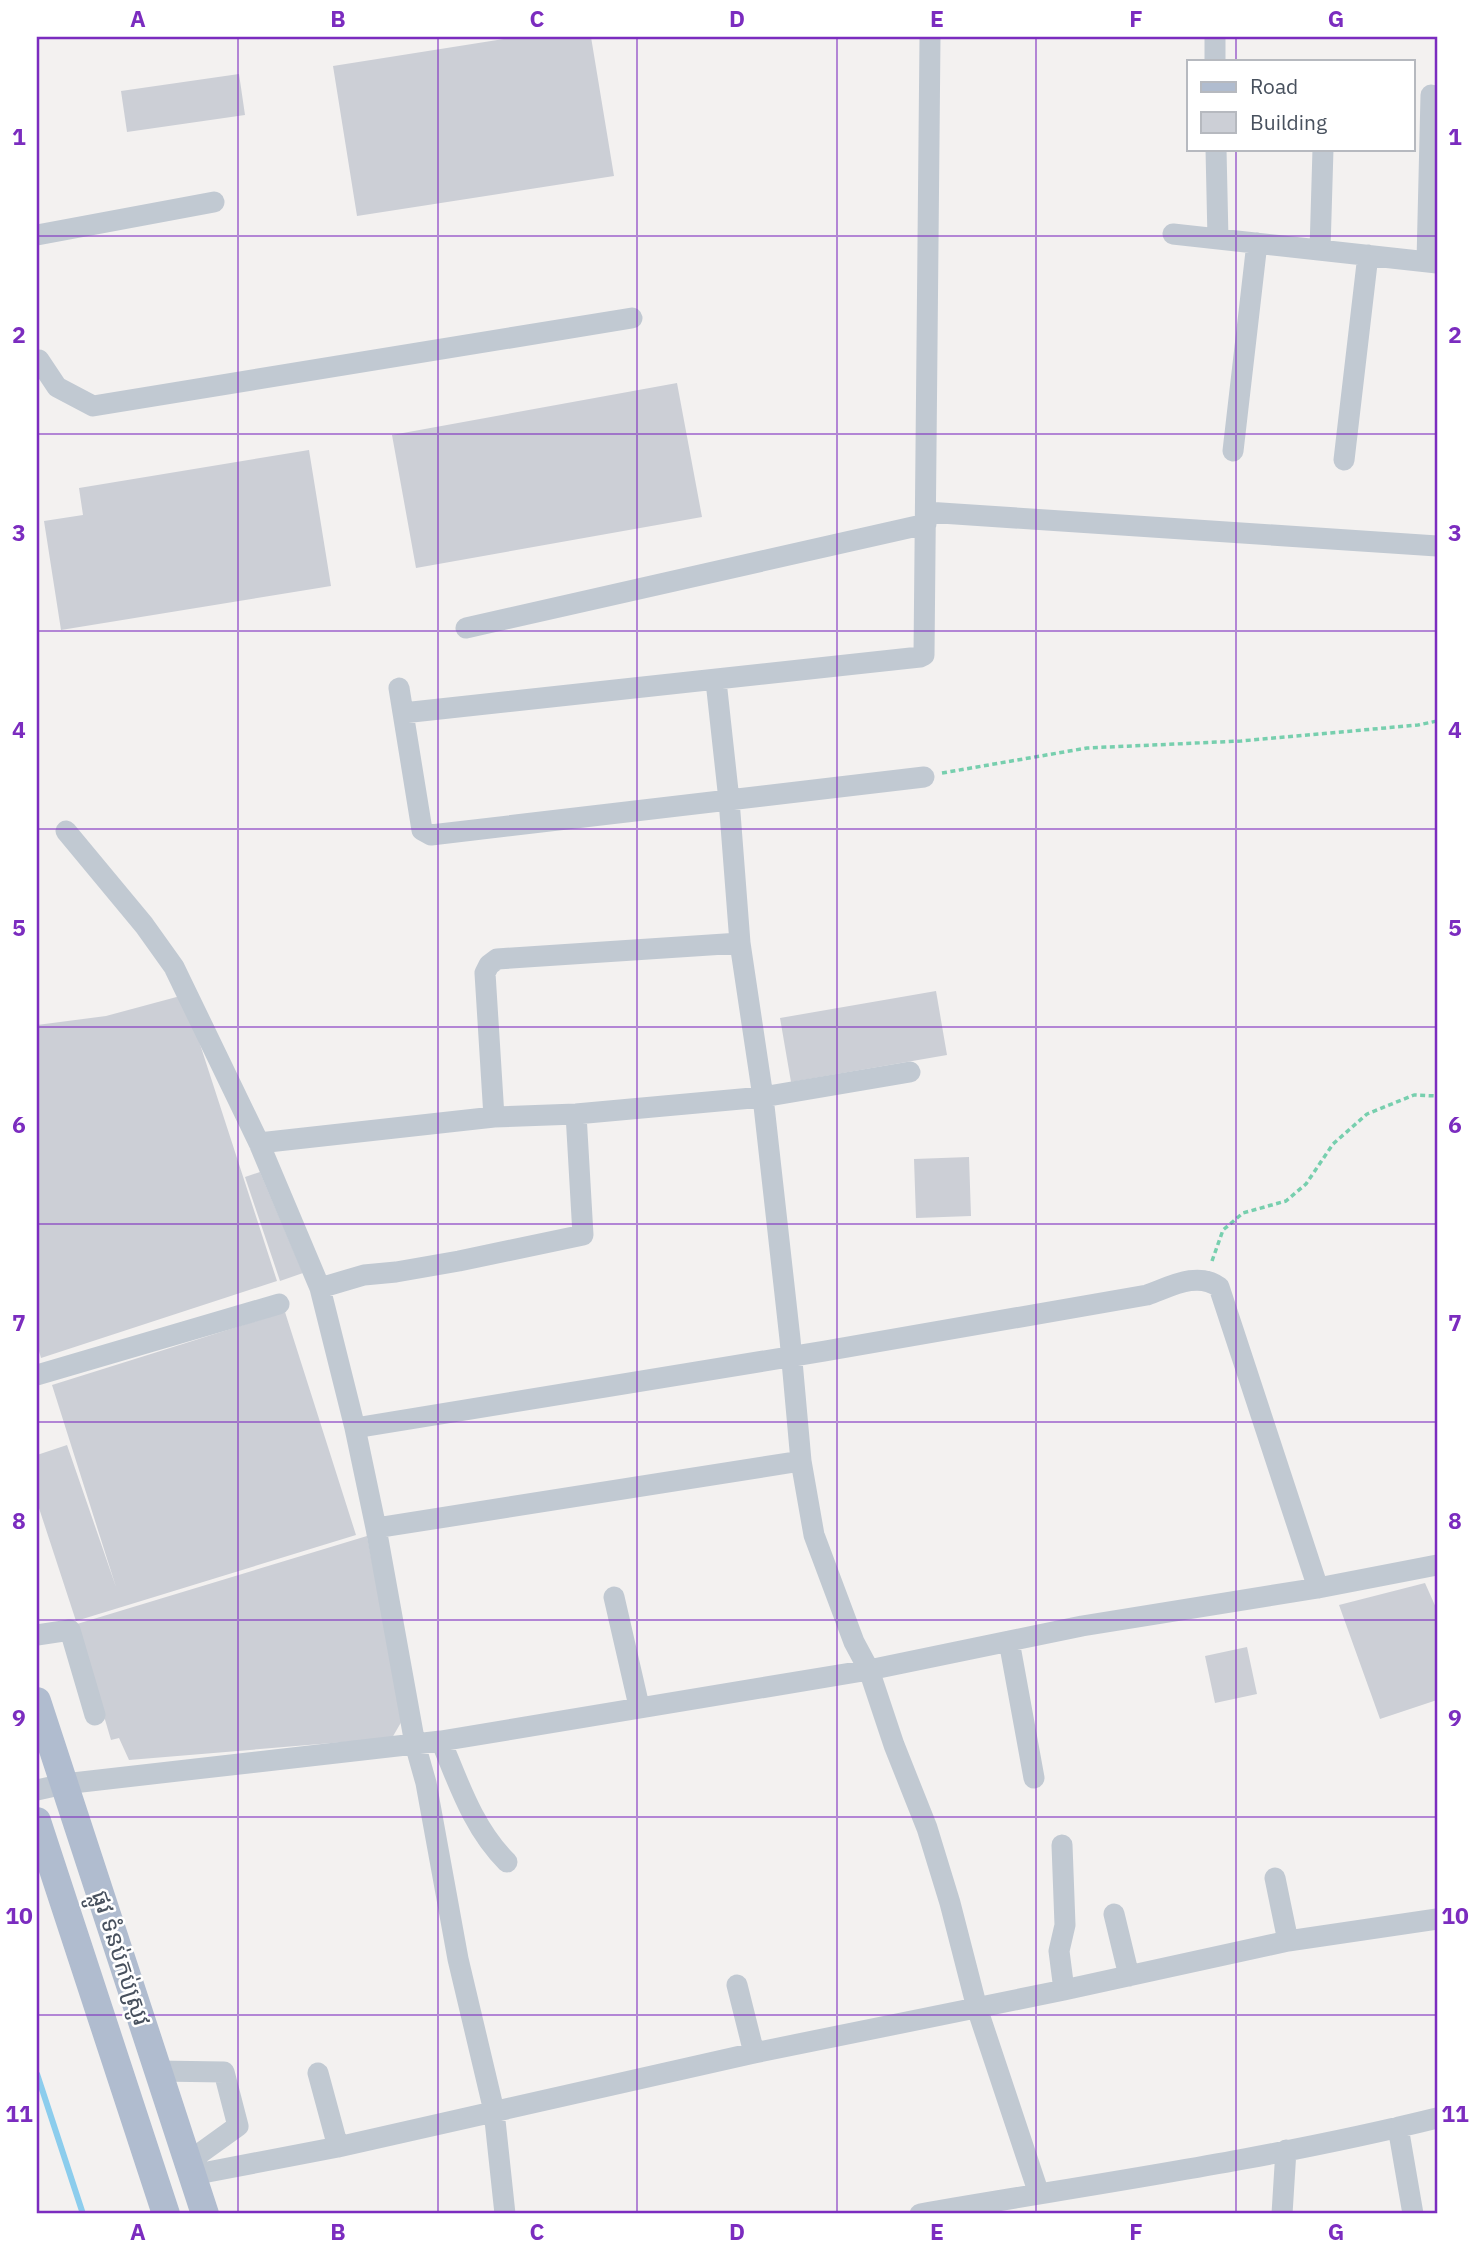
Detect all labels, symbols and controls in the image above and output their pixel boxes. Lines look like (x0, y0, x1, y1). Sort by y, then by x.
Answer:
text: A (130, 3, 146, 33)
text: B (330, 3, 346, 33)
text: C (530, 3, 545, 33)
text: D (729, 3, 745, 33)
text: E (930, 3, 944, 33)
text: F (1129, 3, 1143, 33)
text: G (1328, 3, 1344, 33)
legend (1187, 60, 1414, 150)
text: Road (1250, 72, 1298, 100)
text: Building (1250, 108, 1327, 136)
text: 1 (12, 121, 26, 151)
text: 1 (1448, 121, 1462, 151)
text: 2 (12, 319, 26, 349)
text: 2 (1448, 319, 1462, 349)
text: 3 (12, 517, 26, 547)
text: 3 (1448, 517, 1462, 547)
text: 4 (12, 714, 26, 744)
text: 4 (1448, 714, 1462, 744)
text: 5 (12, 912, 26, 942)
text: 5 (1448, 912, 1462, 942)
text: 6 (12, 1109, 26, 1139)
text: 6 (1448, 1109, 1462, 1139)
text: 7 (12, 1307, 26, 1337)
text: 7 (1448, 1307, 1462, 1337)
text: 8 (12, 1505, 26, 1535)
text: 8 (1448, 1505, 1462, 1535)
text: 9 (12, 1702, 26, 1732)
text: 9 (1448, 1702, 1462, 1732)
street label: ផ្លូវ ទំនប់កប់ស្រូវ (78, 1886, 159, 2032)
text: 10 (5, 1900, 33, 1930)
text: 10 (1441, 1900, 1469, 1930)
text: 11 (5, 2098, 33, 2128)
text: 11 (1441, 2098, 1469, 2128)
text: A (130, 2216, 146, 2246)
text: B (330, 2216, 346, 2246)
text: C (530, 2216, 545, 2246)
text: D (729, 2216, 745, 2246)
text: E (930, 2216, 944, 2246)
text: F (1129, 2216, 1143, 2246)
text: G (1328, 2216, 1344, 2246)

